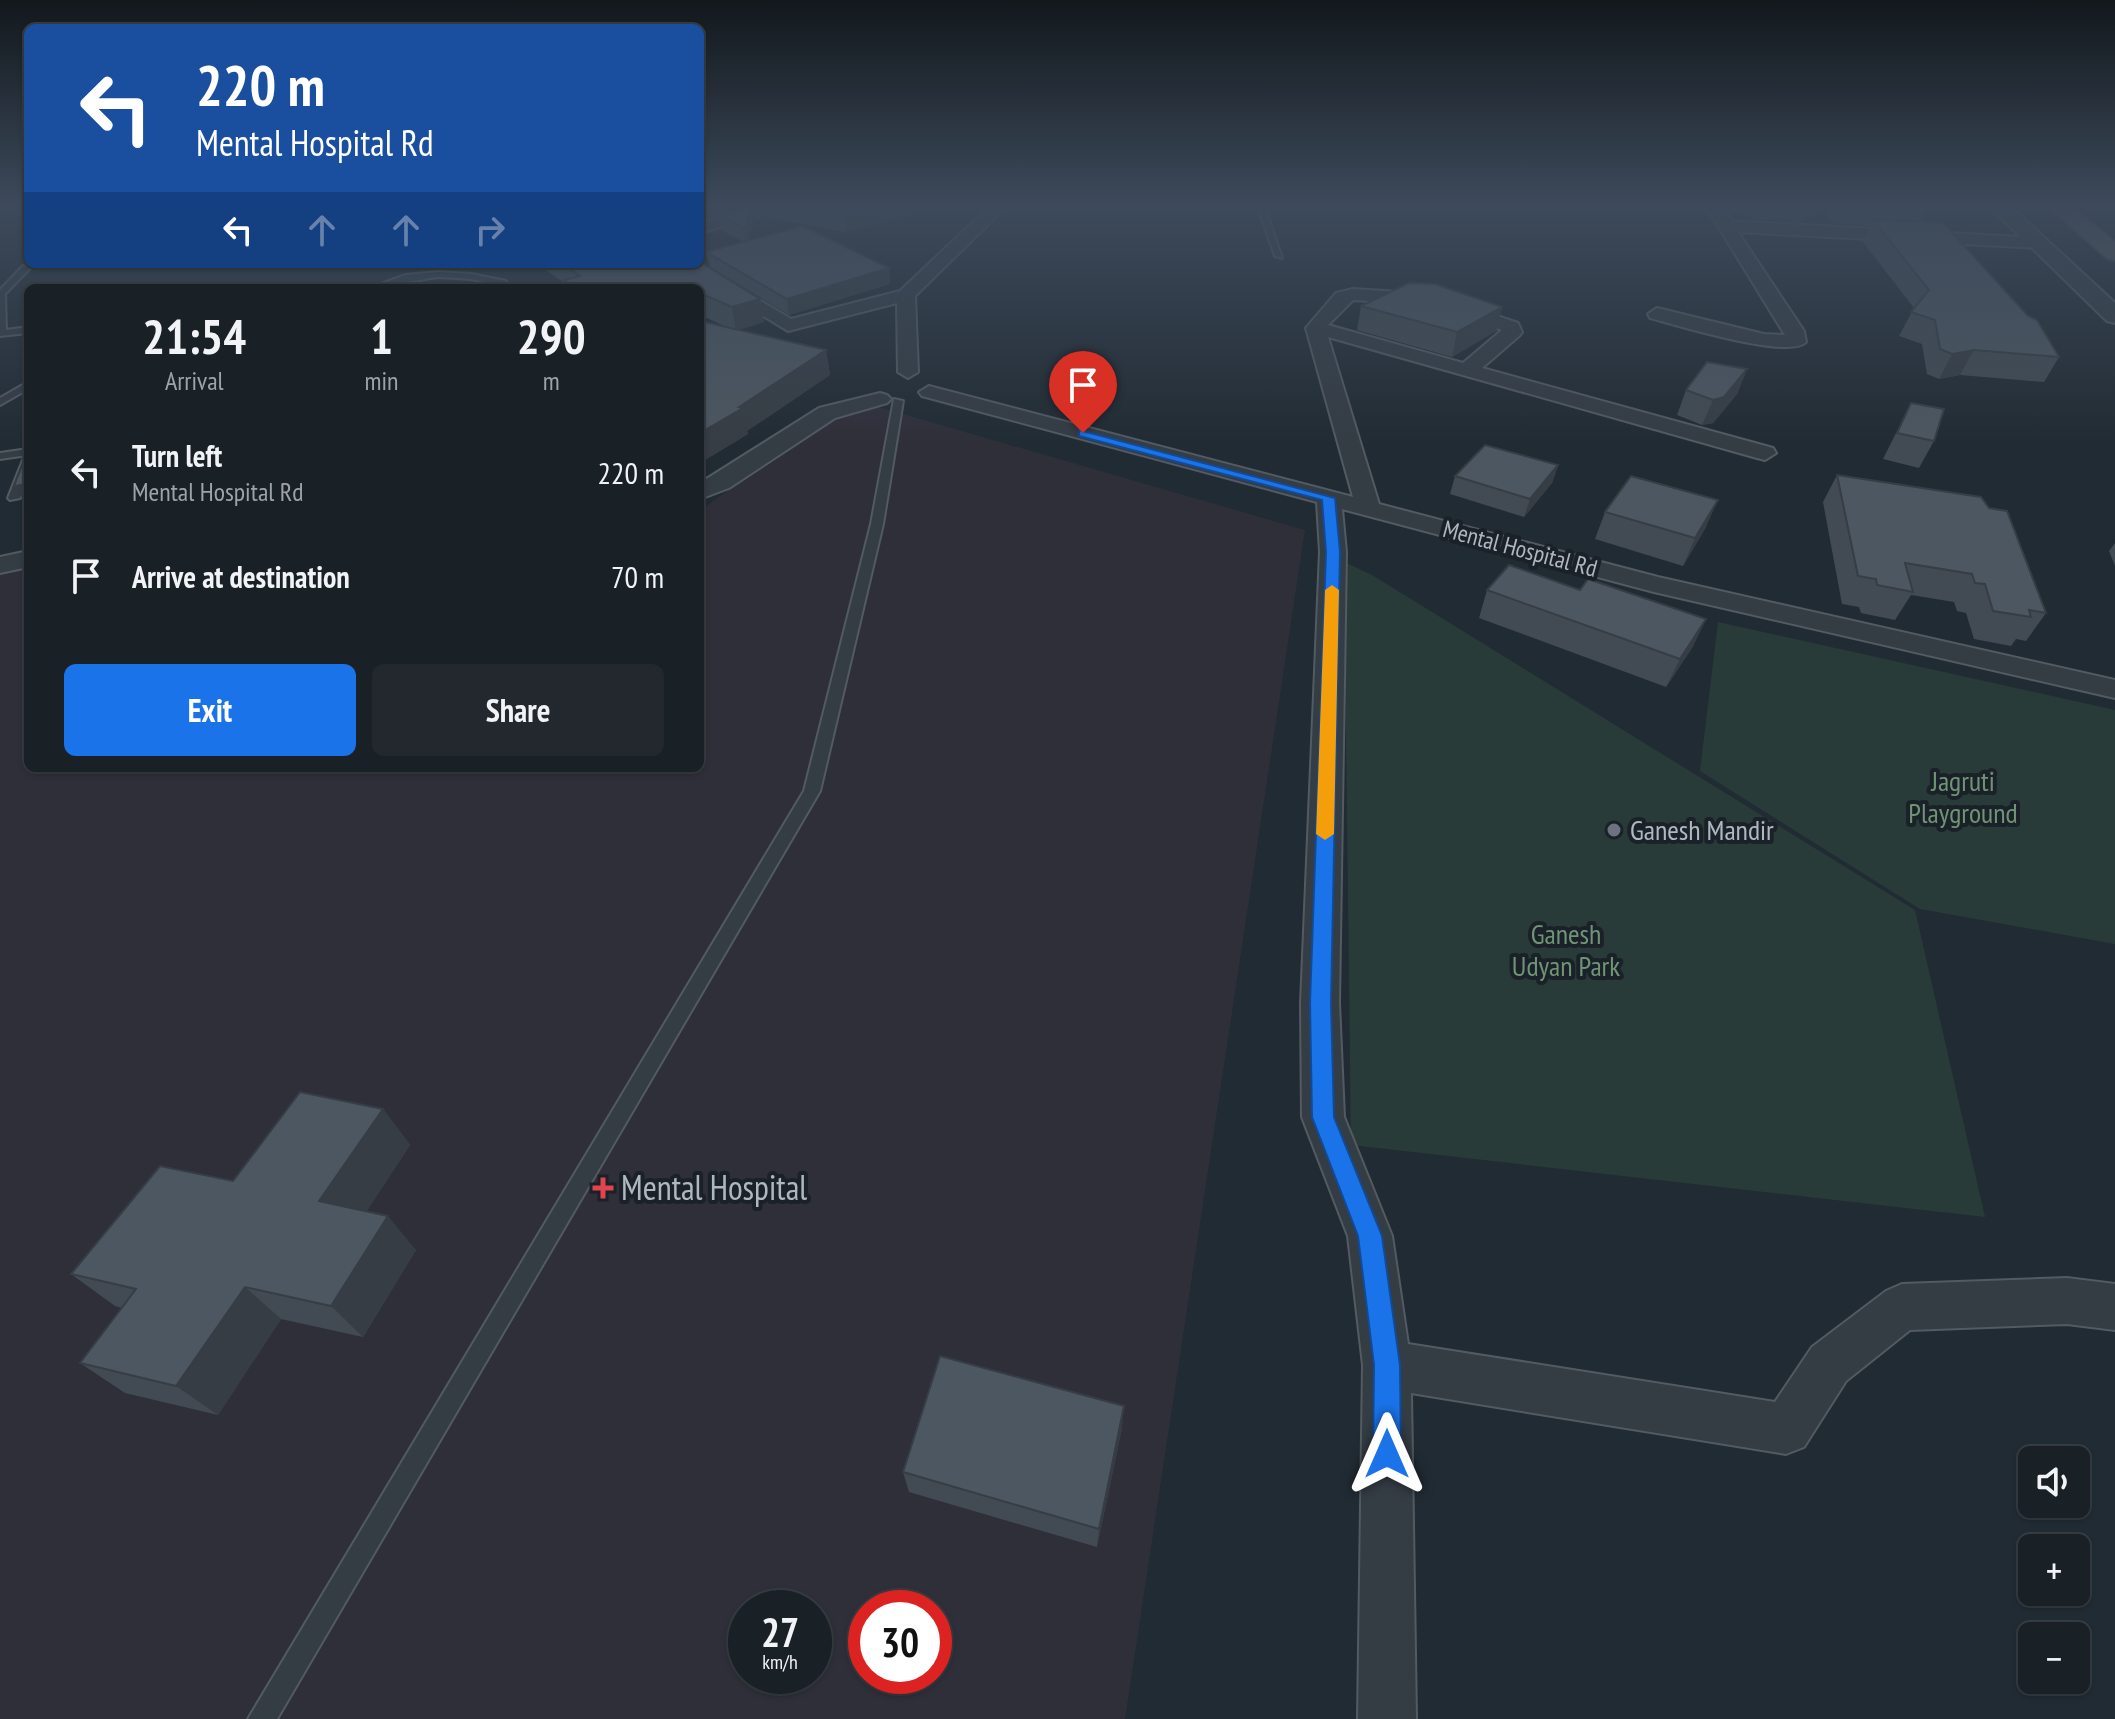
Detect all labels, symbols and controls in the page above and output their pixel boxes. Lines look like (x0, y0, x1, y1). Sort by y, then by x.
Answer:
text: 220 m (196, 49, 325, 121)
icon: left (64, 56, 168, 160)
text: Mental Hospital Rd (196, 119, 434, 166)
icon: left (216, 208, 260, 252)
icon: ahead (300, 208, 344, 252)
icon: ahead (384, 208, 428, 252)
icon: right (468, 208, 512, 252)
text: 21:54 (142, 305, 246, 367)
text: 1 (370, 305, 393, 367)
text: 290 (517, 305, 586, 367)
pin (1049, 351, 1117, 433)
icon: arrive (1061, 363, 1105, 407)
text: Arrival (165, 364, 224, 397)
text: min (364, 364, 398, 397)
text: m (543, 364, 560, 397)
text: Turn left (132, 436, 222, 475)
icon: left (64, 450, 108, 494)
text: 220 m (598, 453, 664, 492)
text: Mental Hospital Rd (132, 475, 304, 508)
street label: Mental Hospital Rd (1440, 513, 1601, 584)
icon: arrive (64, 554, 108, 598)
text: Arrive at destination (132, 557, 350, 596)
text: 70 m (611, 557, 664, 596)
button: Exit (64, 664, 356, 756)
button: Share (372, 664, 664, 756)
park label: Jagruti Playground (1908, 762, 2018, 831)
place label: Ganesh Mandir (1630, 811, 1774, 848)
marker: Ganesh Mandir (1605, 821, 1623, 839)
park label: Ganesh Udyan Park (1512, 915, 1620, 984)
place label: Mental Hospital (621, 1165, 807, 1209)
marker: Mental Hospital (592, 1177, 614, 1199)
position arrow (1345, 1412, 1429, 1496)
map controls (2018, 1446, 2090, 1694)
button: sound (2018, 1446, 2090, 1518)
button: + (2018, 1534, 2090, 1606)
speed limit sign: 30 (848, 1590, 952, 1694)
text: 27 (761, 1606, 799, 1658)
button: − (2018, 1622, 2090, 1694)
text: km/h (762, 1649, 798, 1675)

